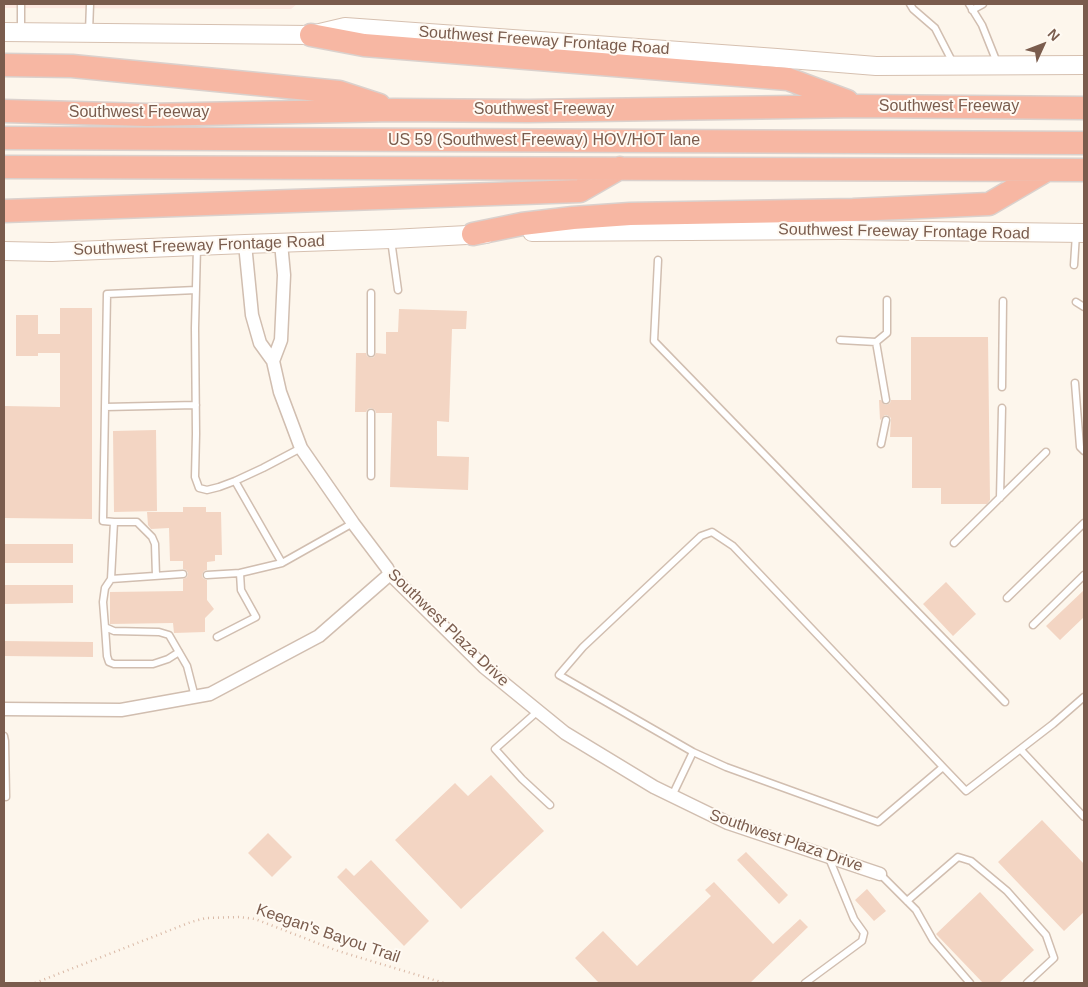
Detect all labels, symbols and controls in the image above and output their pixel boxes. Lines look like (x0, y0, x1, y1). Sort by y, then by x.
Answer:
north arrow (1018, 20, 1068, 70)
street label: Southwest Freeway Frontage Road (418, 23, 670, 59)
text: N (1045, 26, 1063, 44)
street label: Southwest Freeway (879, 97, 1019, 117)
street label: Southwest Freeway (474, 100, 614, 120)
street label: Southwest Freeway (69, 103, 209, 123)
street label: US 59 (Southwest Freeway) HOV/HOT lane (388, 131, 700, 151)
street label: Southwest Freeway Frontage Road (778, 220, 1030, 244)
street label: Southwest Freeway Frontage Road (73, 232, 325, 260)
street label: Southwest Plaza Drive (383, 565, 513, 691)
street label: Southwest Plaza Drive (707, 806, 865, 876)
street label: Keegan's Bayou Trail (253, 900, 403, 968)

